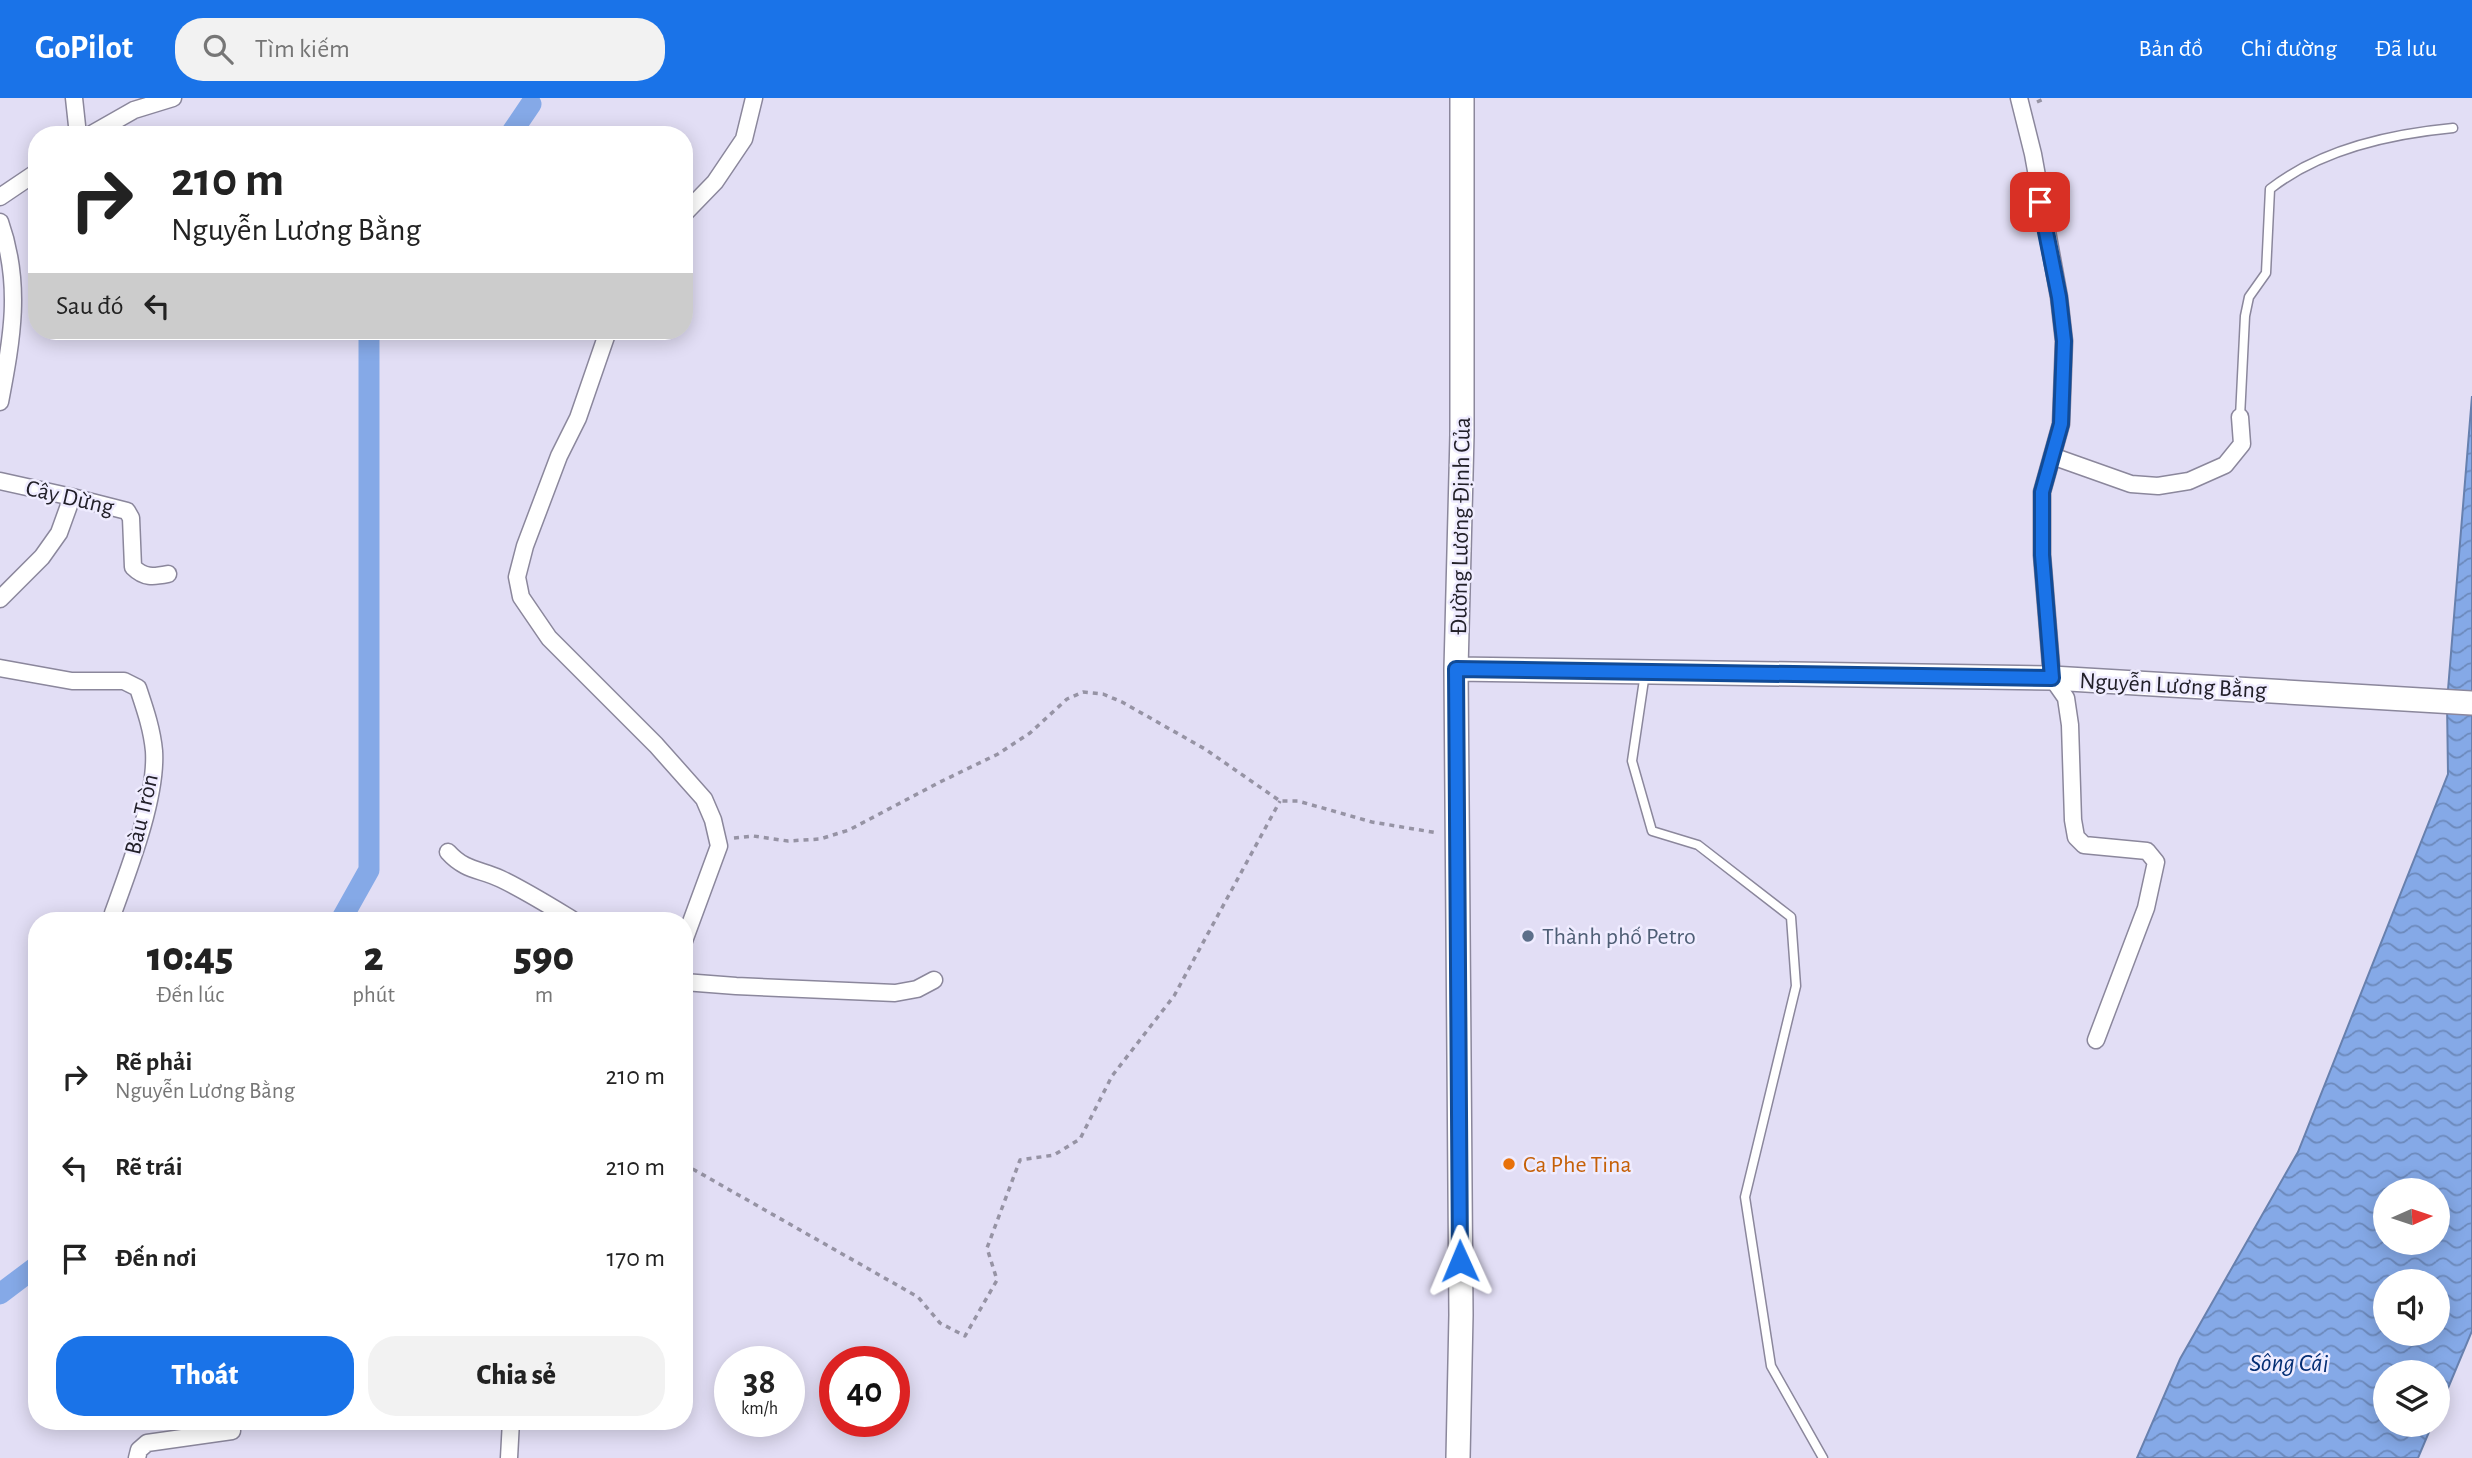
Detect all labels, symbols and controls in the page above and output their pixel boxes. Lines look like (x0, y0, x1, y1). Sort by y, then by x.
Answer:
search box (175, 18, 665, 81)
icon: search (199, 30, 237, 68)
text: GoPilot (35, 32, 133, 65)
text: Tìm kiếm (255, 36, 350, 62)
text: Bản đồ (2139, 37, 2203, 61)
text: Chỉ đường (2241, 37, 2337, 61)
text: Đã lưu (2375, 37, 2437, 61)
icon: right (56, 154, 147, 245)
text: 210 m (171, 156, 284, 205)
pin (2010, 172, 2070, 232)
icon: arrive (2021, 183, 2059, 221)
text: Nguyễn Lương Bằng (171, 214, 421, 246)
icon: left (138, 287, 176, 325)
text: Sau đó (56, 293, 124, 319)
street label: Đường Lương Định Của (1447, 417, 1475, 635)
street label: Cây Dừng (23, 476, 116, 520)
street label: Nguyễn Lương Bằng (2079, 668, 2268, 703)
street label: Bàu Tròn (121, 772, 163, 857)
place label: Thành phố Petro (1542, 925, 1696, 949)
marker: Thành phố Petro (1520, 928, 1536, 944)
text: 10:45 (147, 936, 233, 978)
text: 2 (363, 936, 384, 978)
text: 590 (514, 936, 574, 978)
text: Đến lúc (156, 984, 224, 1007)
text: phút (352, 984, 395, 1007)
text: m (535, 984, 553, 1007)
text: Rẽ phải (115, 1049, 192, 1075)
icon: right (56, 1058, 94, 1096)
text: 210 m (605, 1063, 665, 1089)
text: Nguyễn Lương Bằng (115, 1080, 295, 1103)
icon: left (56, 1149, 94, 1187)
place label: Ca Phe Tina (1523, 1153, 1632, 1177)
text: Rẽ trái (115, 1154, 183, 1180)
text: 210 m (605, 1154, 665, 1180)
marker: Ca Phe Tina (1501, 1156, 1517, 1172)
north arrow (2373, 1178, 2450, 1255)
map controls (2373, 1178, 2450, 1437)
position arrow (1423, 1224, 1497, 1298)
icon: arrive (56, 1240, 94, 1278)
text: Đến nơi (115, 1245, 197, 1271)
text: 170 m (606, 1245, 665, 1271)
button: sound (2373, 1269, 2450, 1346)
button: Thoát (56, 1336, 354, 1416)
button: Chia sẻ (368, 1336, 665, 1416)
speed limit sign: 40 (819, 1346, 910, 1437)
water label: Sông Cái (2250, 1350, 2329, 1376)
button: layers (2373, 1360, 2450, 1437)
text: 38 (743, 1365, 776, 1400)
text: km/h (741, 1400, 778, 1418)

